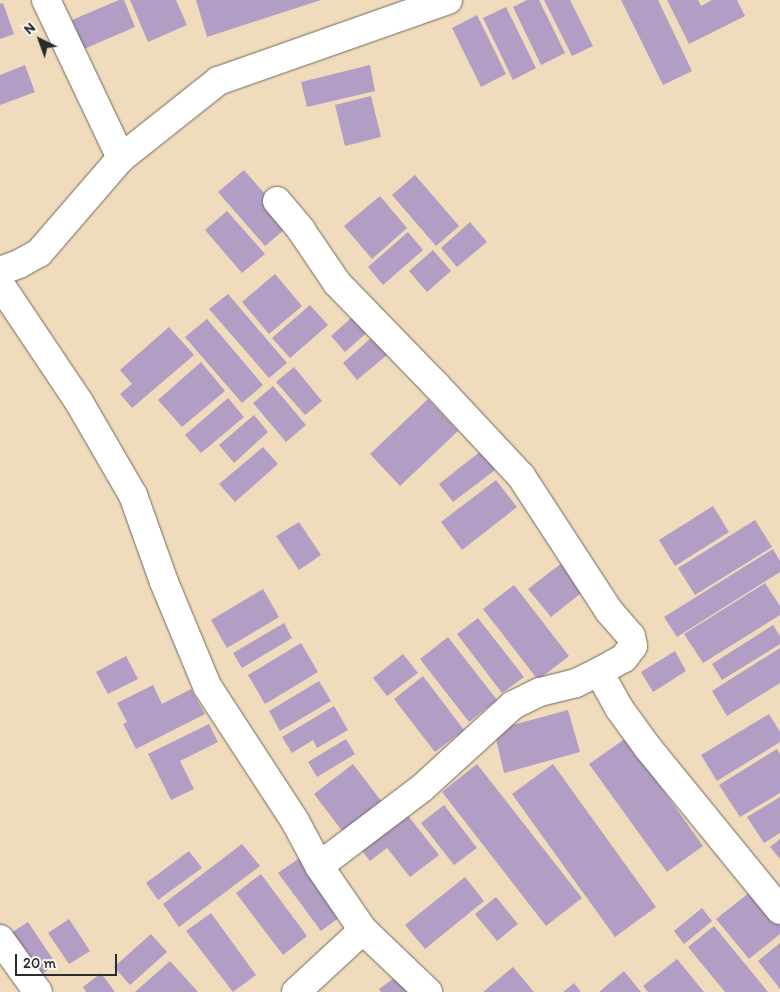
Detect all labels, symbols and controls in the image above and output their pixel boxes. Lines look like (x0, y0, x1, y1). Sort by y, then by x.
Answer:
north arrow (15, 15, 65, 65)
text: N (20, 19, 39, 38)
scale bar (18, 944, 120, 976)
text: 20 m (23, 954, 56, 972)

